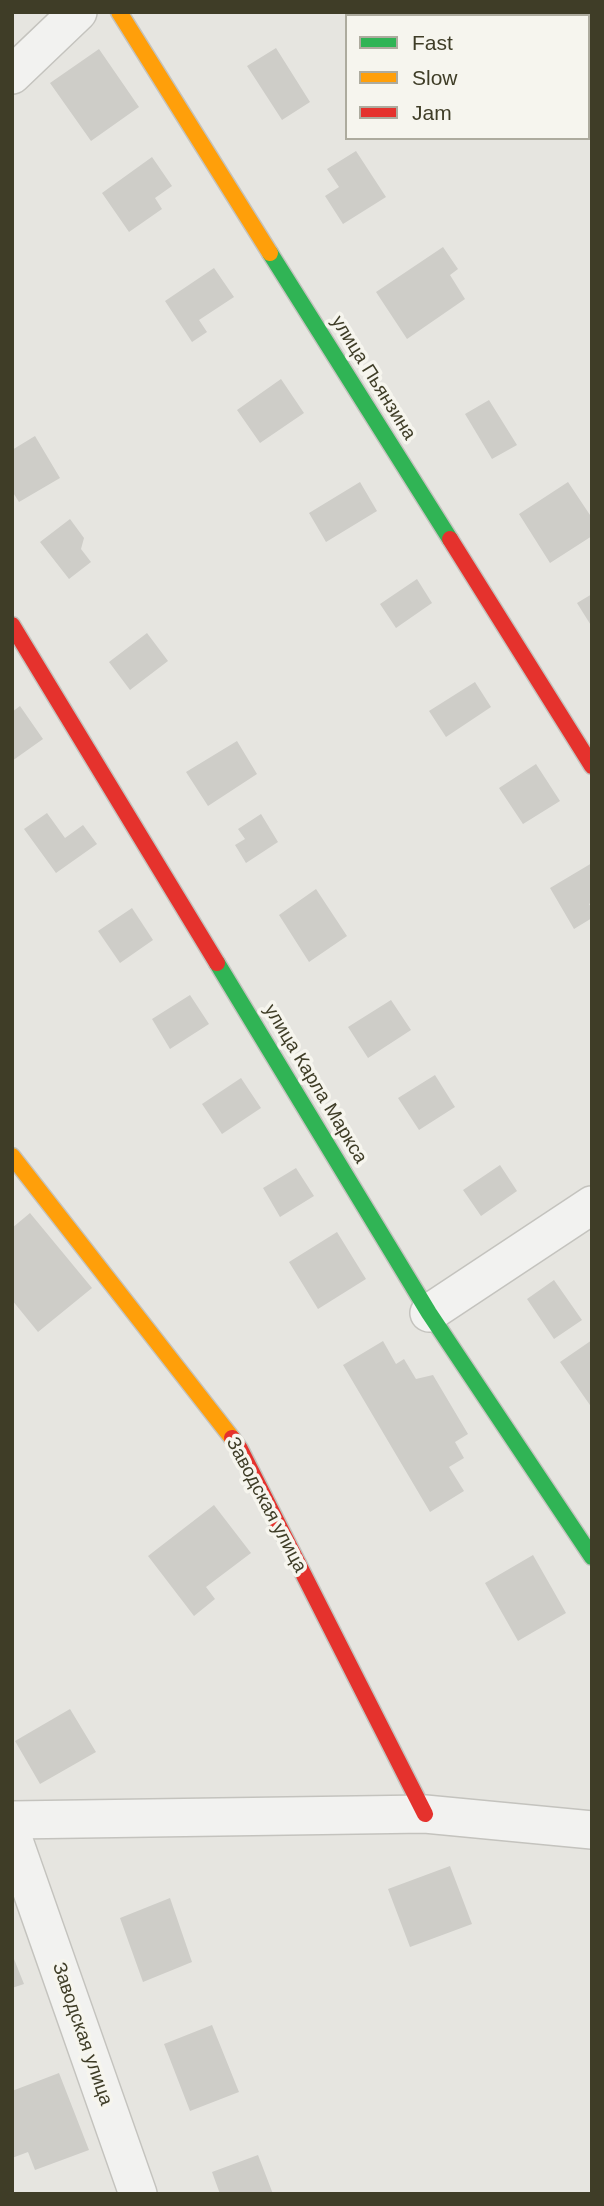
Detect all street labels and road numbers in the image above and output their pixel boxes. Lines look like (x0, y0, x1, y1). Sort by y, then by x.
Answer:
street label: улица Пьянзина (326, 312, 420, 444)
street label: улица Карла Маркса (258, 1000, 372, 1168)
street label: Заводская улица (221, 1434, 311, 1576)
street label: Заводская улица (47, 1959, 117, 2109)

